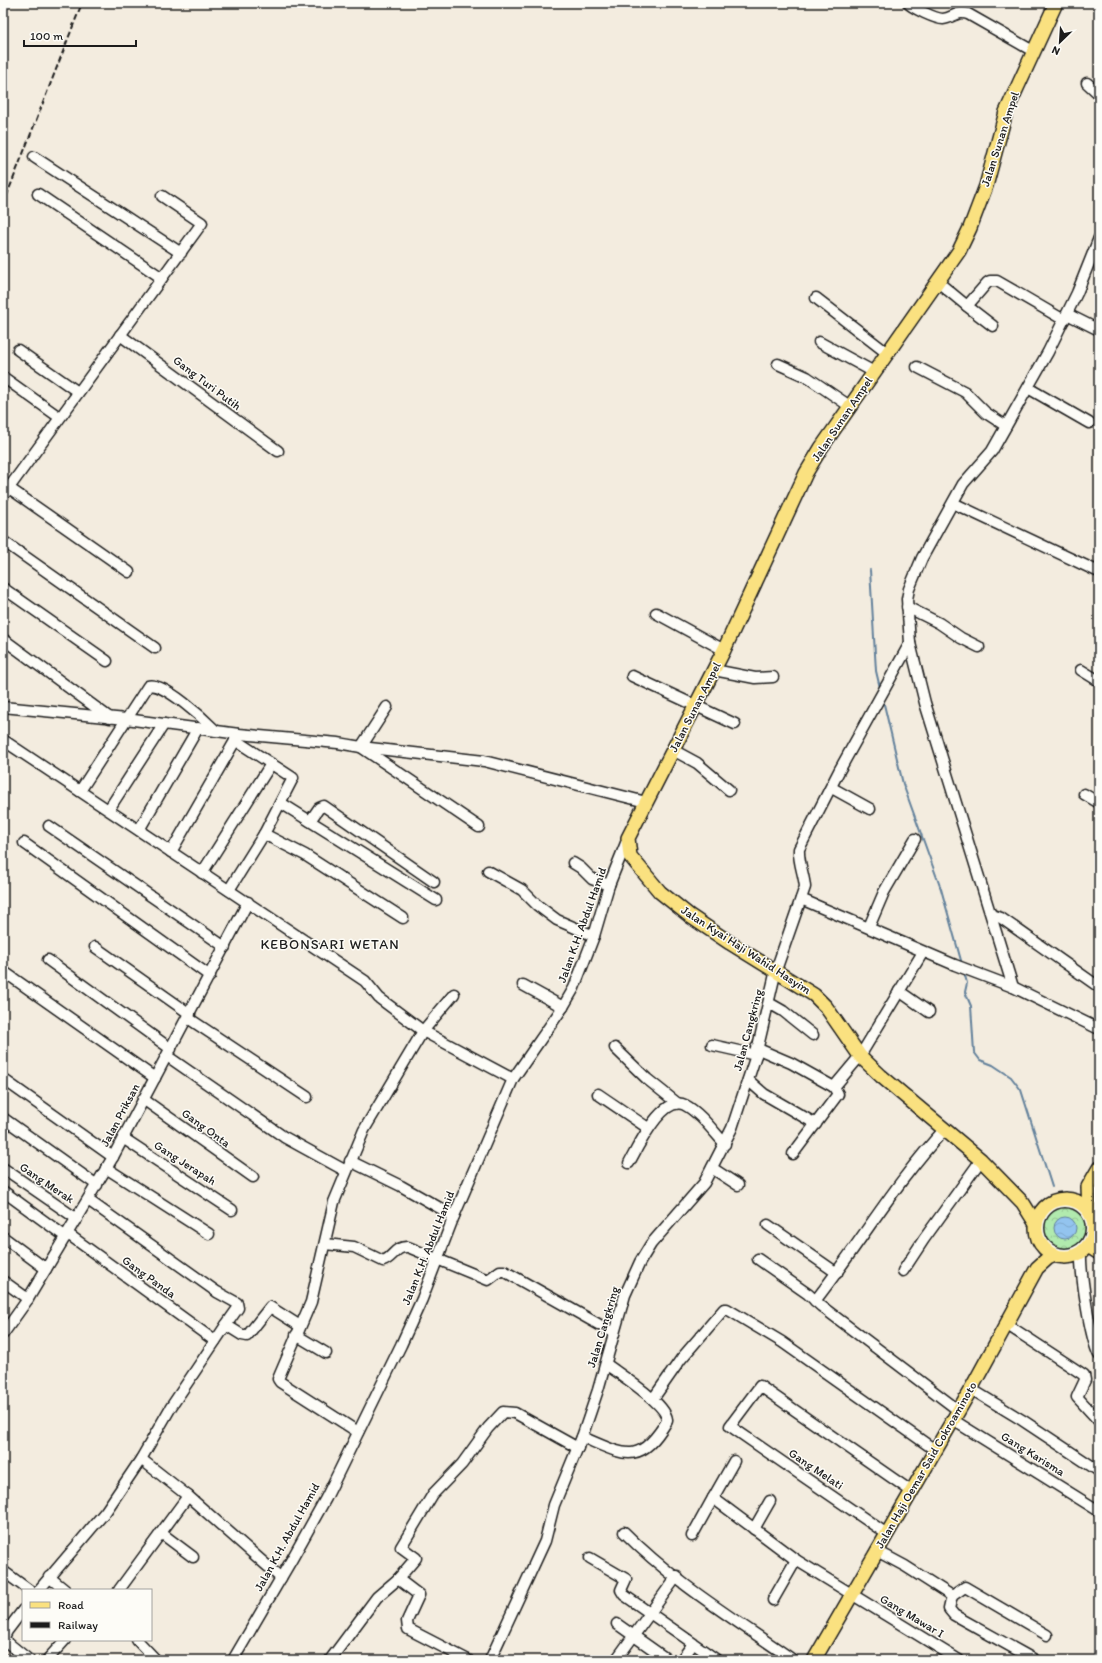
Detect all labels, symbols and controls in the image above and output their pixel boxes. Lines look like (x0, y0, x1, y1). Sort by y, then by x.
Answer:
scale bar (24, 22, 136, 48)
north arrow (1040, 22, 1080, 62)
text: 100 m (30, 29, 63, 43)
text: N (1050, 43, 1062, 58)
street label: Jalan Sunan Ampel (978, 89, 1022, 188)
street label: Gang Turi Putih (170, 353, 244, 413)
street label: Jalan Sunan Ampel (809, 374, 876, 464)
street label: Jalan Sunan Ampel (666, 659, 724, 754)
street label: Jalan K.H. Abdul Hamid (555, 865, 610, 984)
street label: Jalan Kyai Haji Wahid Hasyim (679, 903, 813, 997)
district label: KEBONSARI WETAN (260, 936, 400, 953)
street label: Jalan Cangkring (730, 987, 766, 1072)
street label: Jalan Priksan (97, 1081, 143, 1149)
street label: Gang Onta (179, 1106, 234, 1151)
street label: Gang Jerapah (151, 1138, 219, 1188)
street label: Gang Merak (17, 1160, 78, 1207)
street label: Jalan K.H. Abdul Hamid (399, 1189, 457, 1307)
street label: Gang Panda (120, 1253, 179, 1301)
street label: Jalan Cangkring (584, 1284, 622, 1369)
street label: Jalan Haji Oemar Said Cokroaminoto (872, 1379, 980, 1551)
street label: Gang Karisma (999, 1429, 1068, 1480)
street label: Gang Melati (786, 1446, 846, 1492)
street label: Jalan K.H. Abdul Hamid (251, 1480, 323, 1594)
legend (22, 1589, 152, 1641)
street label: Gang Mawar I (878, 1591, 946, 1641)
text: Road (58, 1598, 84, 1612)
text: Railway (58, 1618, 98, 1632)

